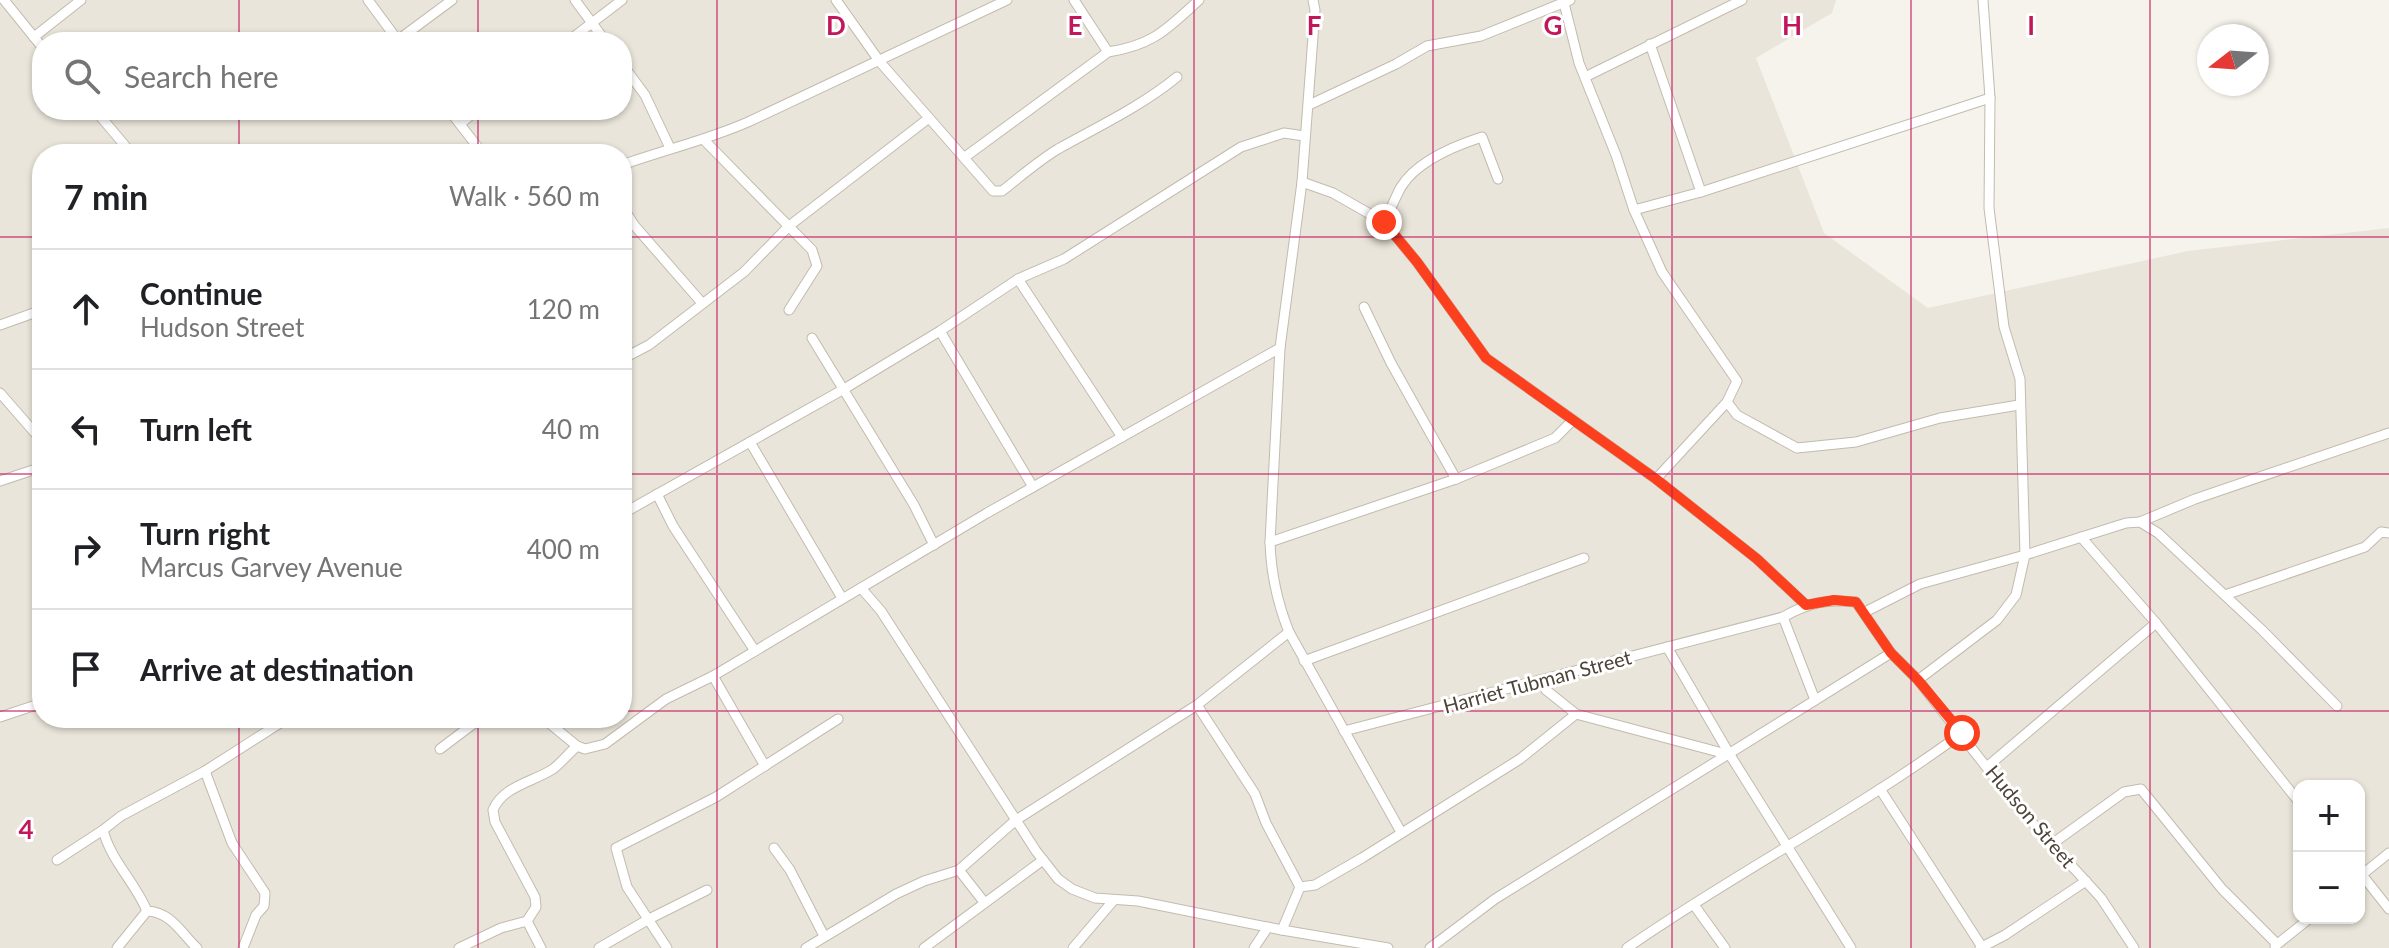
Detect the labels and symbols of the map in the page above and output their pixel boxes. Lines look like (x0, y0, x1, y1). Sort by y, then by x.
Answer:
text: D (826, 9, 846, 41)
text: E (1068, 9, 1082, 41)
text: F (1307, 9, 1321, 41)
text: G (1544, 9, 1562, 41)
text: H (1782, 9, 1802, 41)
text: I (2027, 9, 2035, 41)
north arrow (2197, 24, 2269, 96)
route end (1366, 204, 1402, 240)
street label: Harriet Tubman Street (1440, 644, 1634, 718)
route start (1944, 715, 1980, 751)
street label: Hudson Street (1981, 760, 2081, 872)
text: 4 (18, 813, 34, 845)

